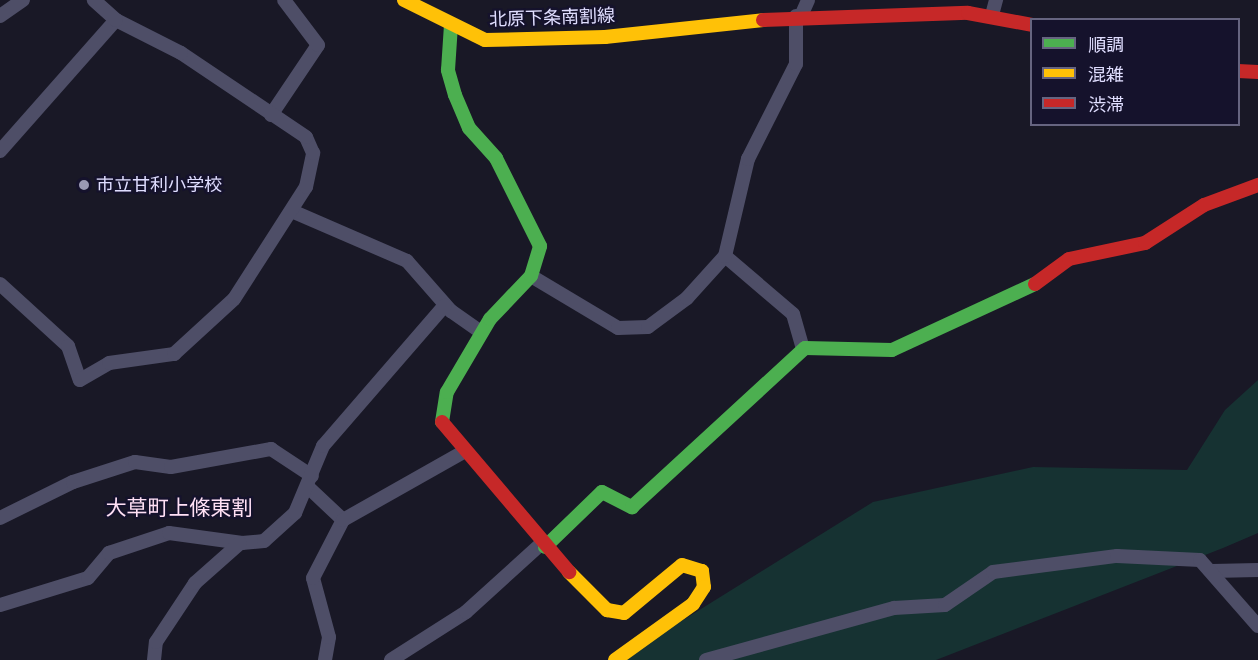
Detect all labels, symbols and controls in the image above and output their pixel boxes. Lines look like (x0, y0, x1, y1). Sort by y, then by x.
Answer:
street label: 北原下条南割線 (489, 5, 615, 31)
legend (1030, 18, 1240, 126)
text: 順調 (1088, 34, 1124, 55)
text: 混雑 (1088, 64, 1124, 85)
text: 渋滞 (1088, 94, 1124, 115)
place label: 市立甘利小学校 (96, 174, 222, 196)
marker: 市立甘利小学校 (77, 178, 91, 192)
district label: 大草町上條東割 (106, 495, 252, 521)

